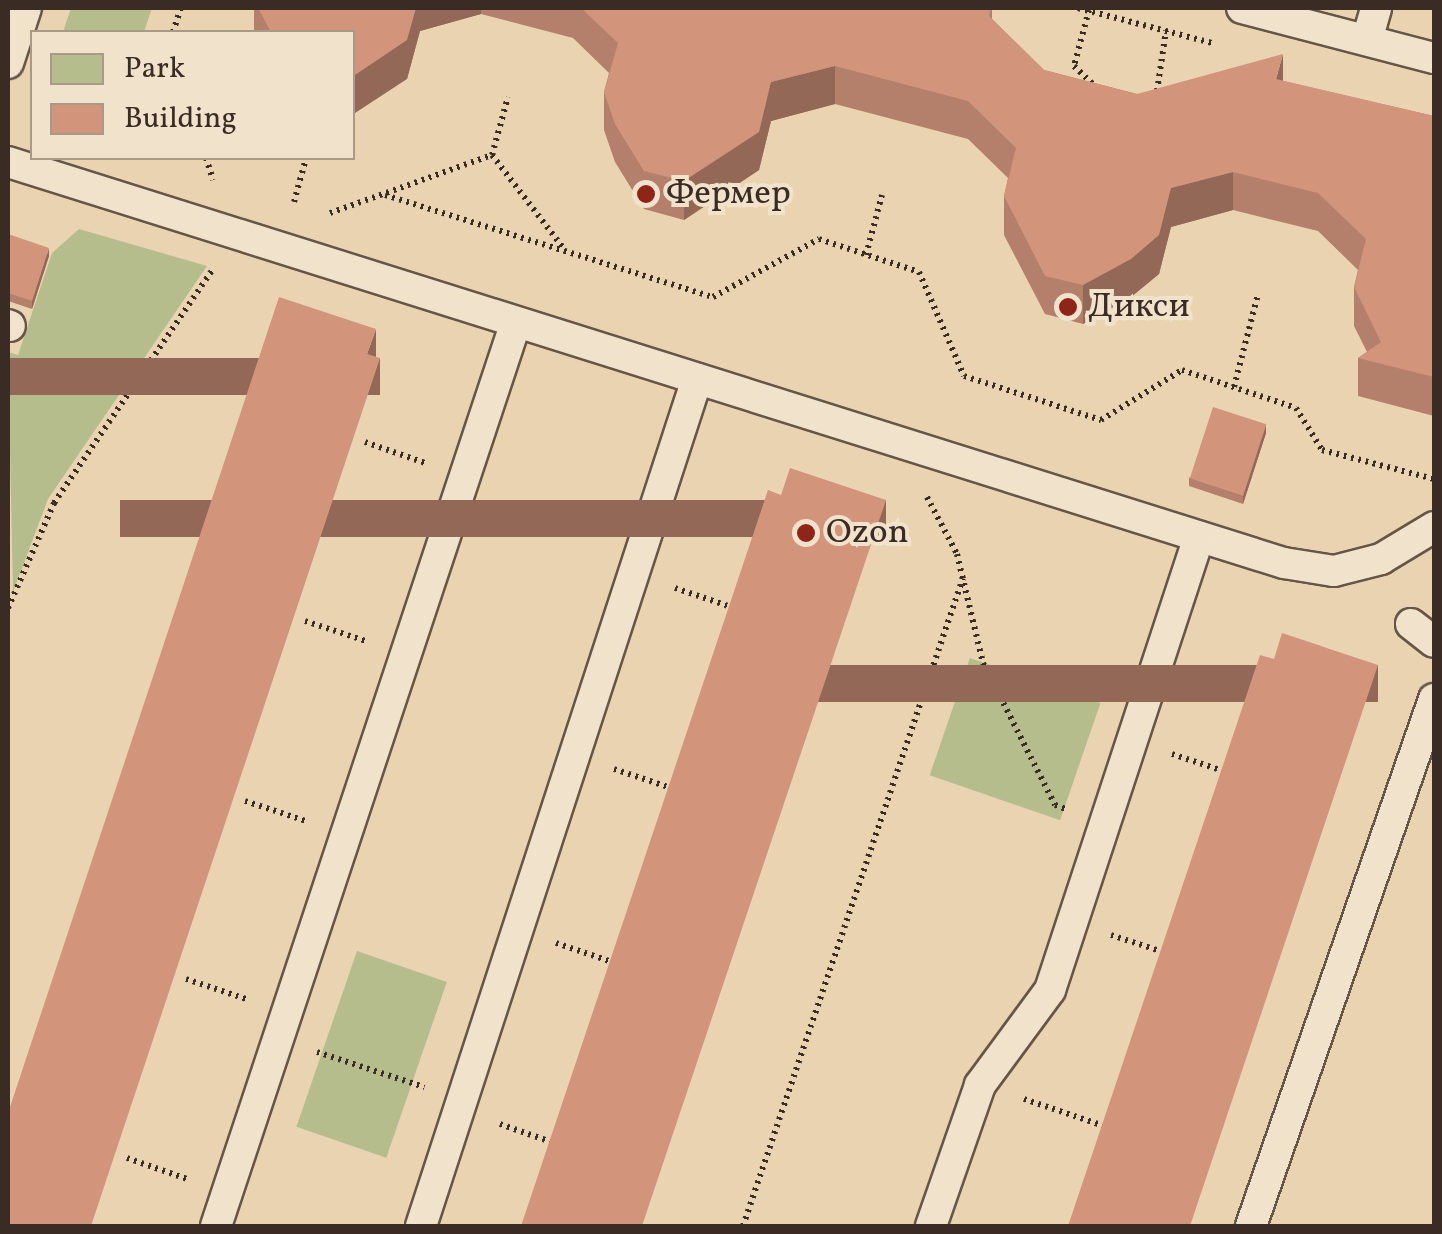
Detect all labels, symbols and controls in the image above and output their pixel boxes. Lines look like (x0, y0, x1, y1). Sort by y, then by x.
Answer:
legend (30, 30, 355, 160)
text: Park (124, 48, 185, 90)
text: Building (124, 98, 237, 140)
place label: Фермер (666, 173, 791, 215)
marker: Фермер (635, 183, 657, 205)
place label: Дикси (1088, 286, 1190, 328)
marker: Дикси (1057, 296, 1079, 318)
place label: Ozon (826, 512, 909, 554)
marker: Ozon (795, 522, 817, 544)

